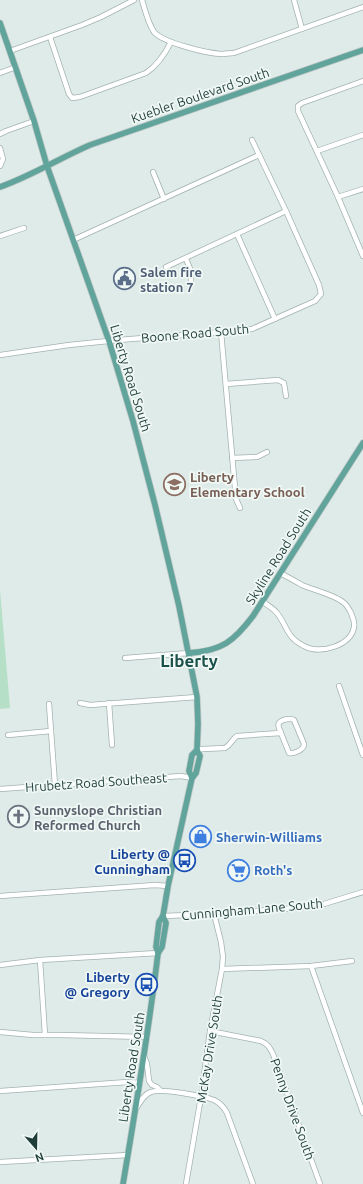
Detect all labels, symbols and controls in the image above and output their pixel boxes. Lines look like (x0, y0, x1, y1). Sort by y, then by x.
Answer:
street label: Kuebler Boulevard South (129, 65, 271, 125)
place label: Salem fire station 7 (140, 265, 202, 294)
public building icon: Salem fire station 7 (111, 266, 137, 292)
street label: Boone Road South (140, 321, 250, 345)
street label: Liberty Road South (108, 323, 154, 433)
place label: Liberty Elementary School (190, 470, 305, 499)
school or university icon: Liberty Elementary School (162, 471, 188, 497)
street label: Skyline Road South (243, 505, 313, 607)
district label: Liberty (160, 651, 218, 670)
street label: Hrubetz Road Southeast (25, 770, 167, 794)
place label: Sunnyslope Christian Reformed Church (34, 803, 162, 832)
church icon: Sunnyslope Christian Reformed Church (6, 804, 32, 830)
shop icon: Sherwin-Williams (187, 824, 213, 850)
place label: Sherwin-Williams (216, 830, 322, 844)
place label: Liberty @ Cunningham (94, 847, 170, 876)
bus stop icon: Liberty @ Cunningham (172, 848, 198, 874)
supermarket icon: Roth's (226, 857, 252, 883)
place label: Roth's (254, 863, 292, 877)
street label: Cunningham Lane South (181, 896, 323, 922)
place label: Liberty @ Gregory (65, 970, 130, 999)
bus stop icon: Liberty @ Gregory (133, 971, 159, 997)
street label: McKay Drive South (194, 994, 224, 1104)
street label: Liberty Road South (115, 1011, 147, 1123)
street label: Penny Drive South (268, 1056, 318, 1162)
north arrow (16, 1128, 56, 1168)
text: N (34, 1150, 45, 1164)

